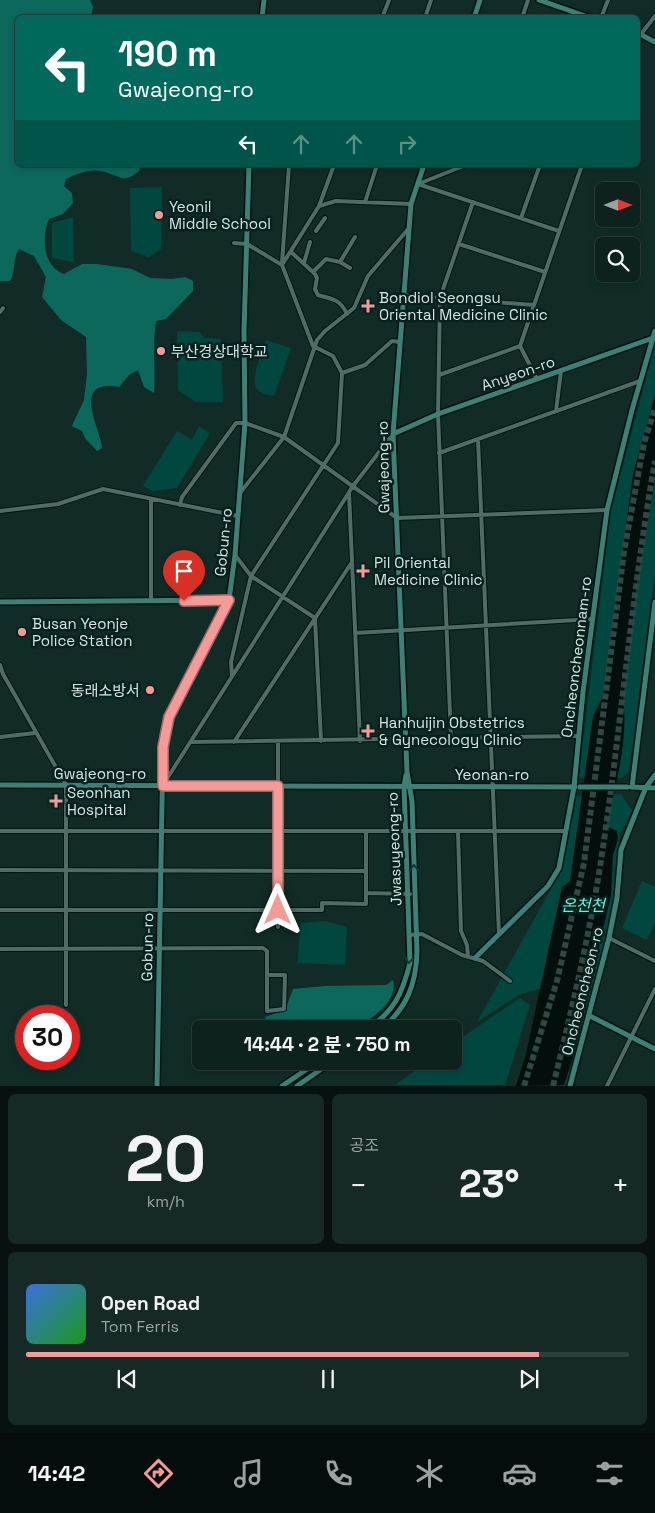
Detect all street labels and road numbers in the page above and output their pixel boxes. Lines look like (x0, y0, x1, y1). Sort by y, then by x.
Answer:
street label: Anyeon-ro (479, 352, 557, 394)
street label: Gwajeong-ro (373, 421, 393, 513)
street label: Gobun-ro (210, 507, 236, 577)
street label: Oncheoncheonnam-ro (557, 575, 595, 739)
street label: Gwajeong-ro (54, 764, 146, 783)
street label: Yeonan-ro (455, 765, 529, 784)
street label: Jwasuyeong-ro (383, 792, 405, 906)
street label: Gobun-ro (137, 912, 157, 982)
street label: Oncheoncheon-ro (557, 925, 607, 1057)

